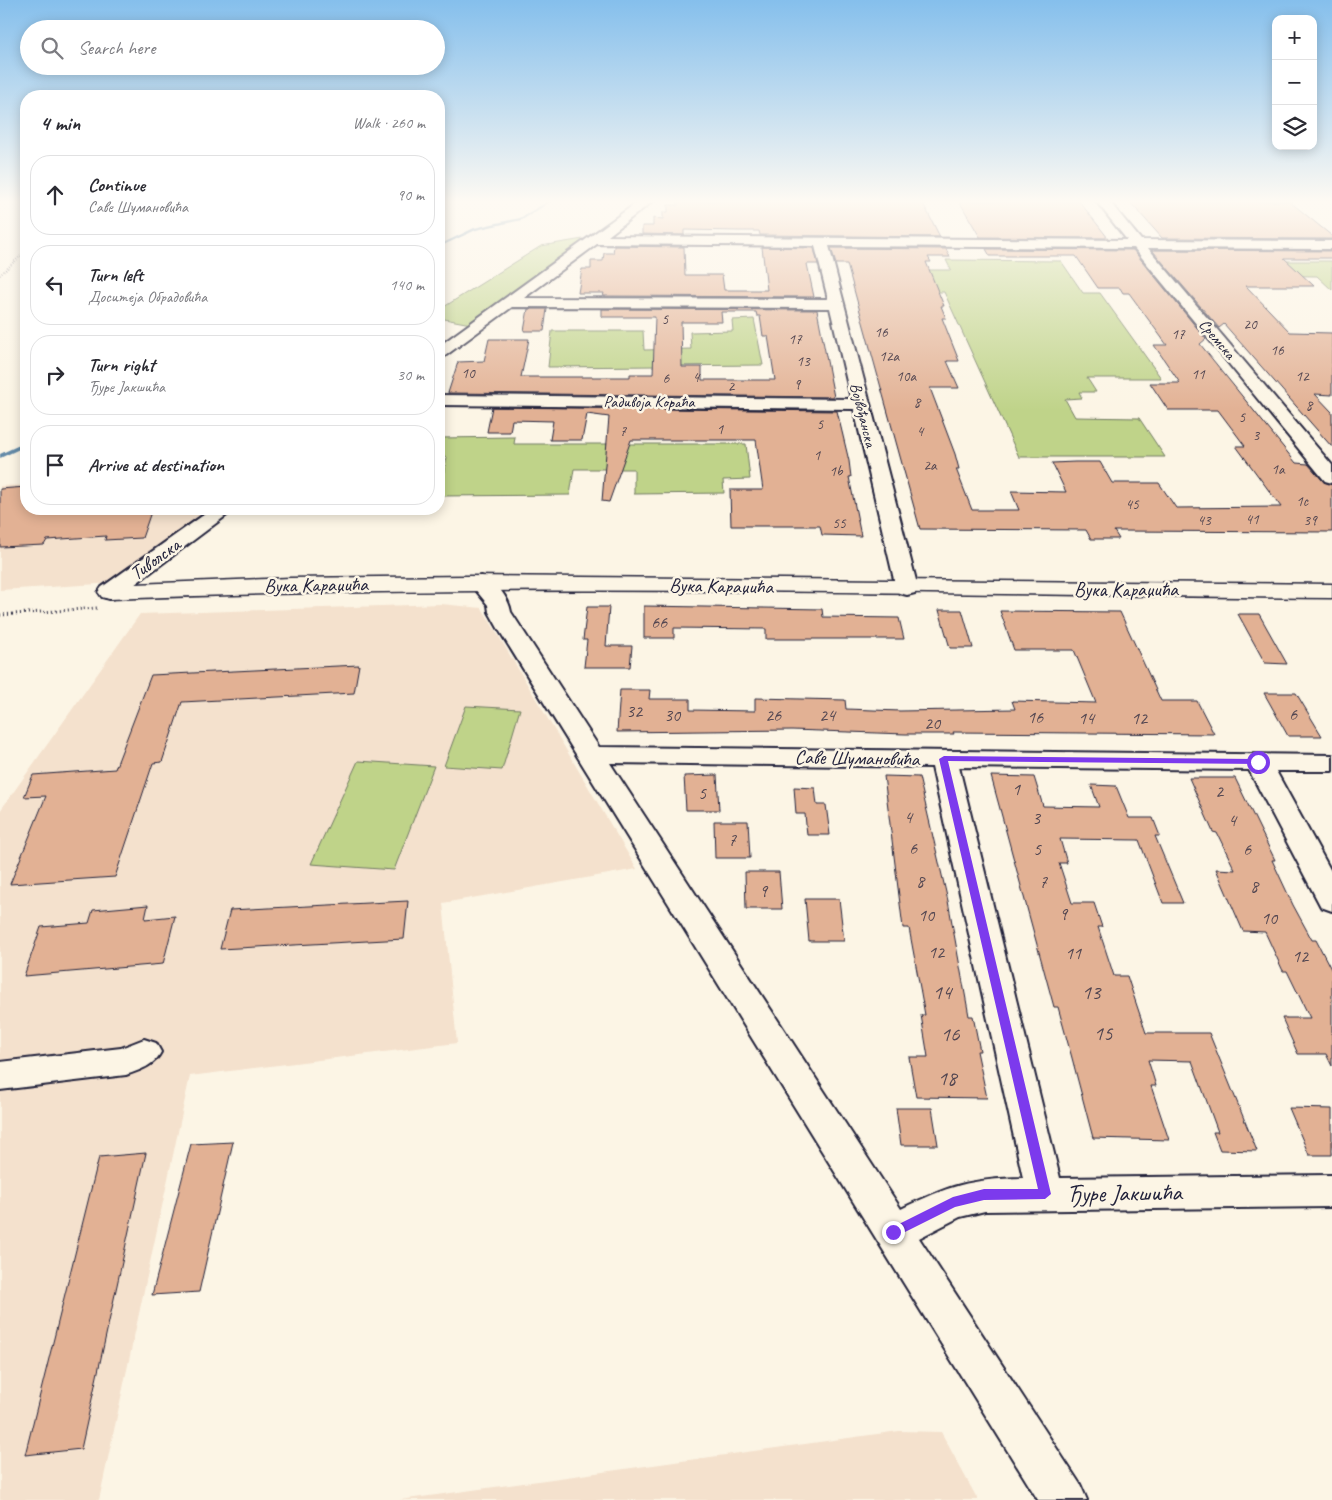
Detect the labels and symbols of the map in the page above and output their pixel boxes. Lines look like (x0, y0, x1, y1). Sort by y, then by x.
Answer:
house number: 5 (662, 310, 670, 329)
street label: Сремска (1194, 315, 1241, 364)
house number: 20 (1243, 315, 1258, 334)
house number: 16 (874, 323, 889, 342)
house number: 17 (1171, 325, 1186, 344)
house number: 17 (788, 330, 803, 349)
house number: 16 (1270, 341, 1285, 360)
house number: 12a (879, 347, 900, 366)
house number: 13 (796, 352, 811, 371)
house number: 10 (461, 364, 476, 383)
house number: 11 (1191, 365, 1206, 384)
house number: 10a (896, 367, 917, 386)
house number: 12 (1295, 367, 1310, 386)
house number: 4 (693, 368, 701, 387)
house number: 6 (663, 369, 671, 388)
house number: 9 (794, 375, 802, 394)
house number: 2 (728, 377, 736, 396)
street label: Војвођанска (845, 381, 881, 451)
street label: Радивоја Кораћа (604, 392, 695, 412)
house number: 8 (914, 393, 922, 412)
house number: 8 (1306, 396, 1314, 415)
house number: 5 (1239, 408, 1247, 427)
house number: 5 (817, 415, 825, 434)
house number: 1 (717, 420, 725, 439)
house number: 7 (620, 422, 628, 441)
house number: 4 (917, 422, 925, 441)
house number: 3 (1253, 426, 1261, 445)
house number: 1 (814, 446, 822, 465)
house number: 2a (923, 456, 938, 475)
house number: 1a (1271, 460, 1286, 479)
house number: 1b (829, 462, 844, 481)
house number: 1c (1296, 492, 1309, 511)
house number: 45 (1125, 495, 1140, 514)
house number: 41 (1245, 510, 1260, 529)
house number: 43 (1197, 511, 1212, 530)
house number: 39 (1303, 511, 1318, 530)
house number: 55 (832, 514, 847, 533)
street label: Тиволска (125, 531, 187, 586)
street label: Вука Караџића (264, 572, 369, 598)
street label: Вука Караџића (669, 573, 774, 599)
street label: Вука Караџића (1074, 577, 1179, 602)
house number: 66 (651, 611, 668, 633)
house number: 32 (626, 700, 644, 722)
house number: 6 (1289, 703, 1298, 725)
house number: 30 (664, 704, 682, 726)
house number: 26 (765, 704, 782, 726)
house number: 24 (819, 704, 837, 726)
house number: 16 (1027, 706, 1044, 728)
house number: 14 (1078, 707, 1096, 729)
house number: 12 (1131, 707, 1149, 729)
house number: 20 (924, 712, 942, 734)
street label: Саве Шумановића (794, 744, 921, 772)
route start (1247, 751, 1270, 774)
house number: 1 (1012, 778, 1021, 800)
house number: 2 (1215, 780, 1225, 802)
house number: 5 (698, 782, 707, 804)
house number: 4 (904, 806, 914, 828)
house number: 3 (1032, 807, 1042, 829)
house number: 4 (1228, 809, 1238, 831)
house number: 7 (728, 829, 737, 851)
house number: 6 (909, 837, 918, 859)
house number: 5 (1033, 838, 1042, 860)
house number: 6 (1243, 838, 1252, 860)
house number: 8 (916, 870, 926, 892)
house number: 7 (1039, 871, 1048, 893)
house number: 8 (1250, 875, 1260, 897)
house number: 9 (759, 880, 769, 902)
house number: 9 (1059, 903, 1069, 925)
house number: 10 (918, 904, 936, 926)
house number: 10 (1261, 907, 1279, 929)
house number: 12 (928, 941, 946, 963)
house number: 11 (1065, 942, 1082, 964)
house number: 12 (1292, 945, 1310, 967)
house number: 14 (933, 979, 954, 1005)
house number: 13 (1082, 979, 1102, 1005)
house number: 15 (1094, 1020, 1114, 1046)
house number: 16 (941, 1021, 960, 1047)
house number: 18 (938, 1065, 959, 1091)
street label: Ђуре Јакшића (1066, 1177, 1184, 1209)
route end (882, 1221, 905, 1244)

